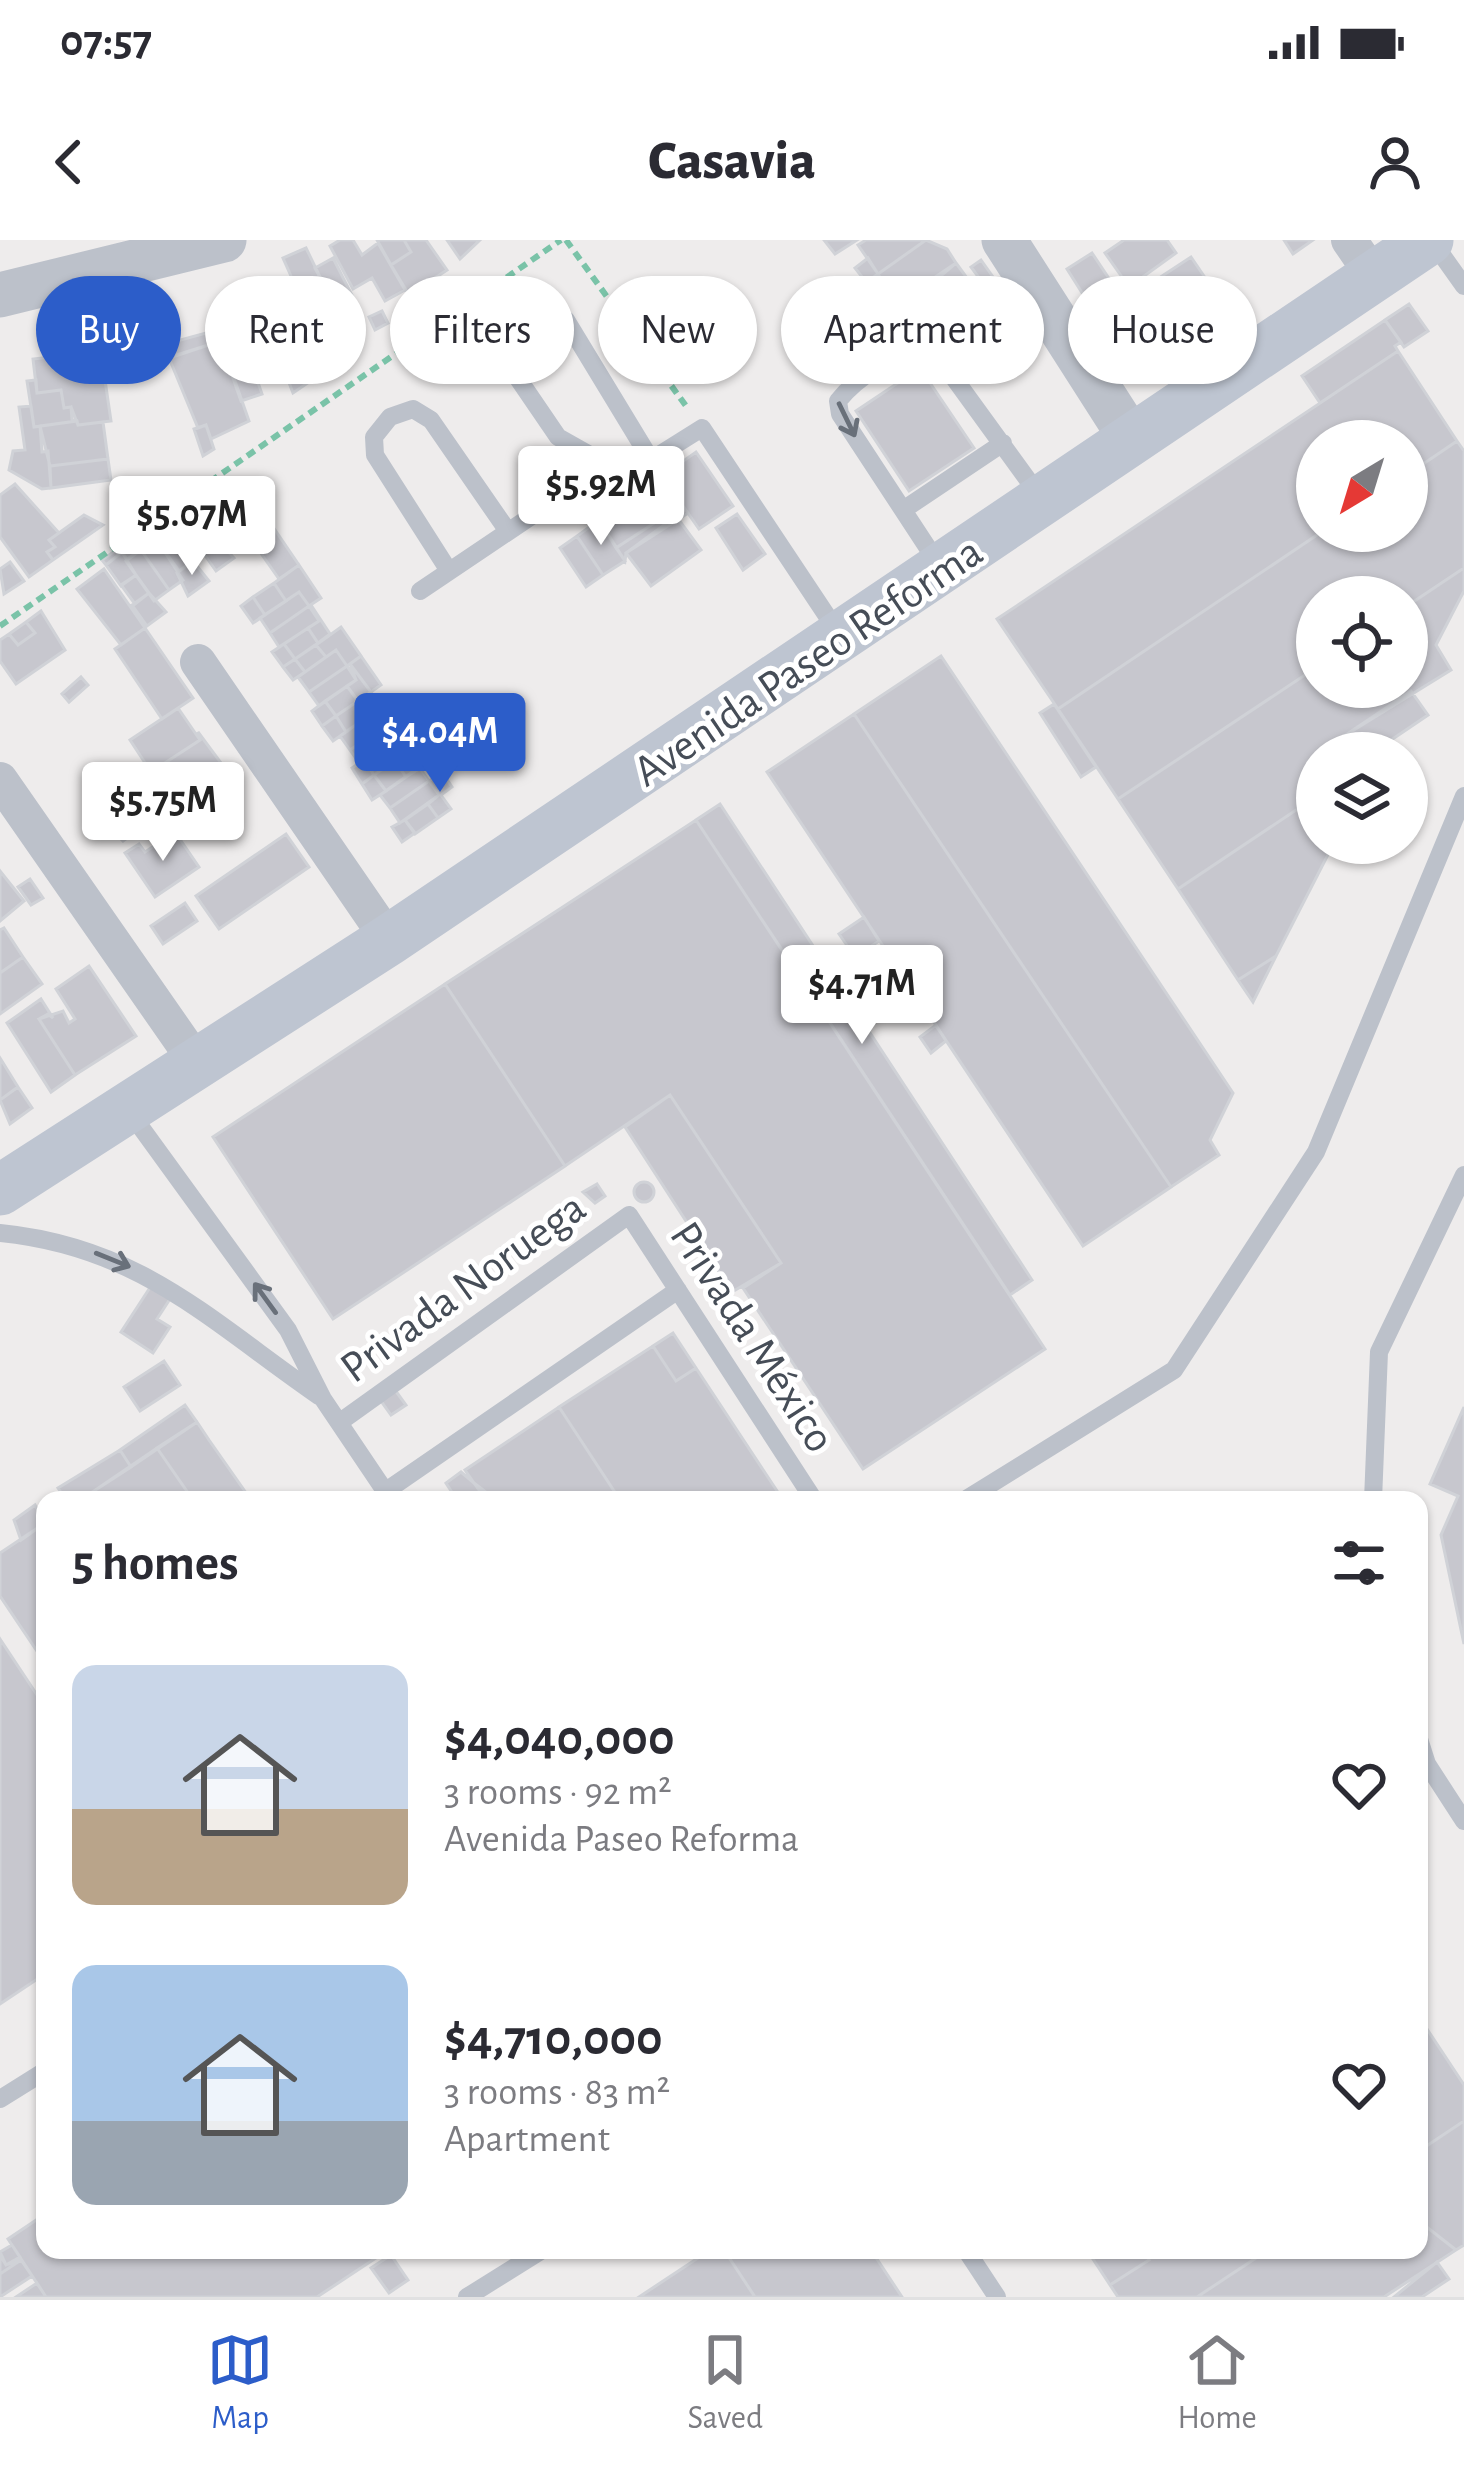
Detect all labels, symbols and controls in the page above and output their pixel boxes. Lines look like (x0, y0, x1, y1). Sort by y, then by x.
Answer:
text: 07:57 (60, 19, 152, 64)
icon: back (36, 129, 102, 195)
icon: person (1362, 129, 1428, 195)
text: Casavia (648, 135, 816, 189)
chip: Buy (36, 276, 181, 384)
chip: Rent (205, 276, 366, 384)
chip: Filters (390, 276, 574, 384)
chip: New (598, 276, 757, 384)
chip: Apartment (781, 276, 1044, 384)
chip: House (1068, 276, 1257, 384)
one-way arrow (837, 402, 859, 438)
north arrow (1296, 420, 1428, 552)
map controls (1296, 420, 1428, 864)
pin: $5.92M (503, 446, 699, 548)
text: $5.92M (545, 465, 657, 504)
pin: $5.07M (94, 476, 290, 578)
text: $5.07M (136, 495, 248, 534)
street label: Avenida Paseo Reforma (626, 529, 991, 795)
button: locate (1296, 576, 1428, 708)
pin: $4.04M (342, 693, 538, 795)
text: $4.04M (381, 712, 499, 751)
button: layers (1296, 732, 1428, 864)
pin: $5.75M (65, 762, 261, 864)
text: $5.75M (109, 781, 217, 820)
pin: $4.71M (764, 945, 960, 1047)
text: $4.71M (808, 964, 916, 1003)
street label: Privada Noruega (333, 1185, 594, 1391)
street label: Privada México (661, 1214, 843, 1460)
one-way arrow (93, 1251, 130, 1272)
one-way arrow (253, 1282, 278, 1315)
icon: filters (1326, 1530, 1392, 1596)
text: 5 homes (72, 1538, 239, 1589)
icon: home (168, 1713, 312, 1857)
text: $4,040,000 (444, 1713, 674, 1764)
icon: heart (1326, 1752, 1392, 1818)
text: 3 rooms · 92 m² (444, 1773, 672, 1812)
text: Avenida Paseo Reforma (444, 1820, 799, 1859)
icon: home (168, 2013, 312, 2157)
text: $4,710,000 (444, 2013, 663, 2064)
icon: heart (1326, 2052, 1392, 2118)
text: 3 rooms · 83 m² (444, 2073, 670, 2112)
text: Apartment (444, 2120, 610, 2159)
tab: Map (207, 2327, 273, 2439)
tab: Saved (688, 2327, 763, 2439)
tab: Home (1177, 2327, 1257, 2439)

